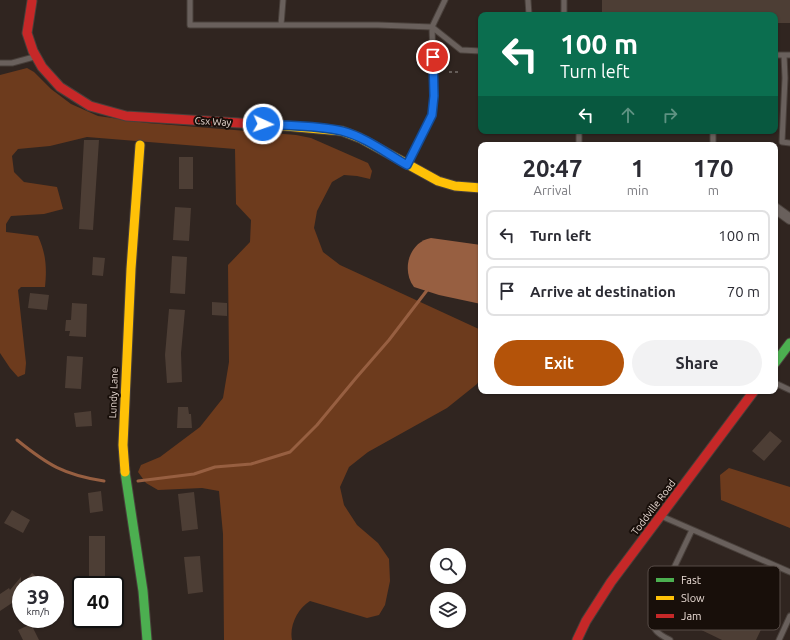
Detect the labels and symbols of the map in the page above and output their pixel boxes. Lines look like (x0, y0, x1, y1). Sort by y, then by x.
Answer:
pin (416, 40, 450, 74)
position arrow (242, 103, 284, 145)
street label: Csx Way (194, 115, 232, 128)
street label: Lundy Lane (107, 367, 120, 419)
street label: Toddville Road (629, 478, 678, 537)
legend (648, 566, 780, 630)
text: Fast (681, 574, 702, 586)
speed limit sign: 40 (72, 576, 124, 628)
text: Slow (681, 592, 705, 604)
text: Jam (681, 610, 702, 622)

